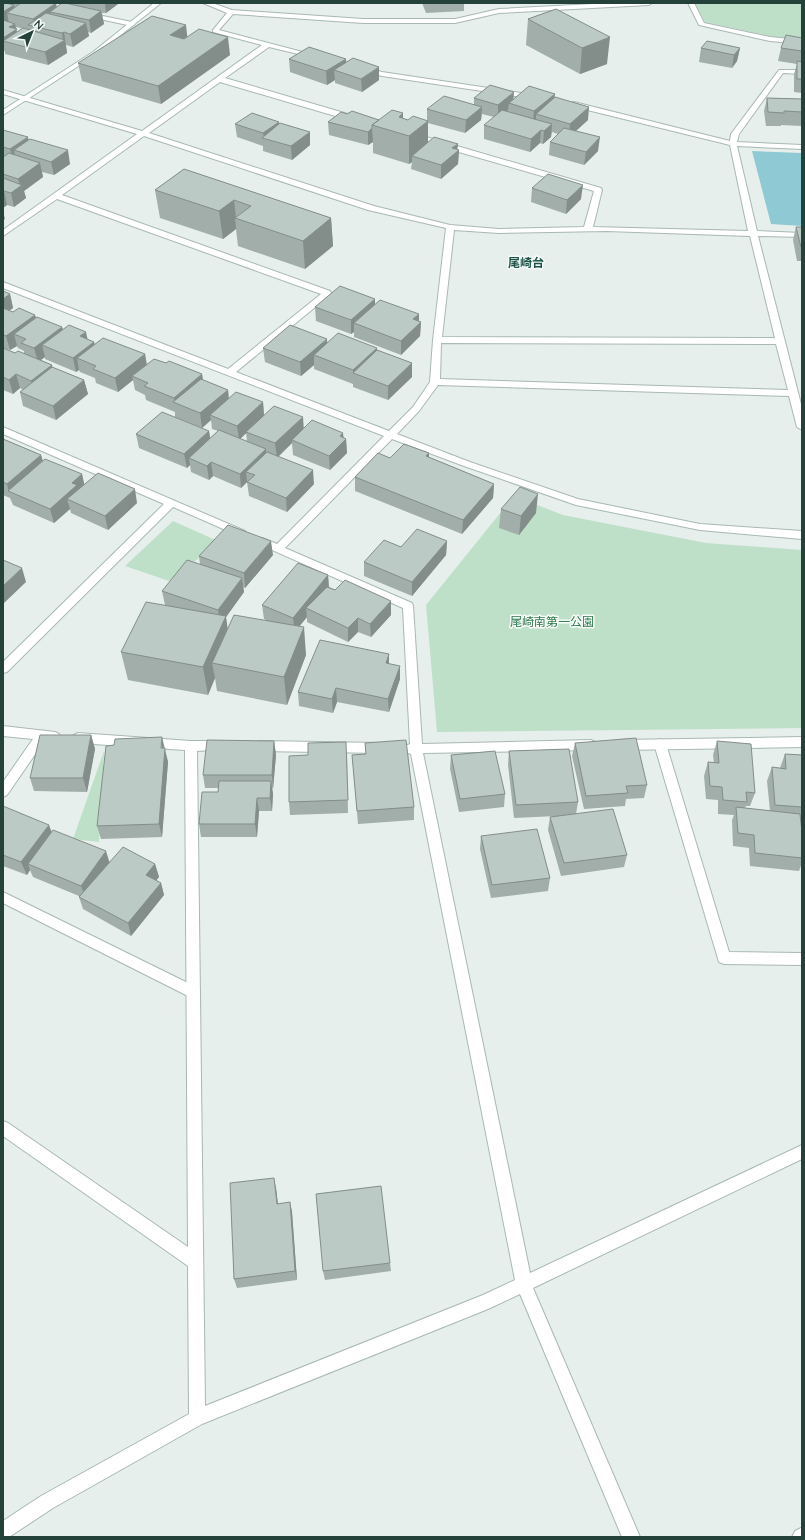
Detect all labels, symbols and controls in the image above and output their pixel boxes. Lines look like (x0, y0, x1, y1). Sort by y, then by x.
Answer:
north arrow (12, 12, 52, 52)
text: N (31, 17, 47, 33)
district label: 尾崎台 (508, 255, 544, 270)
park label: 尾崎南第一公園 (510, 614, 594, 629)

